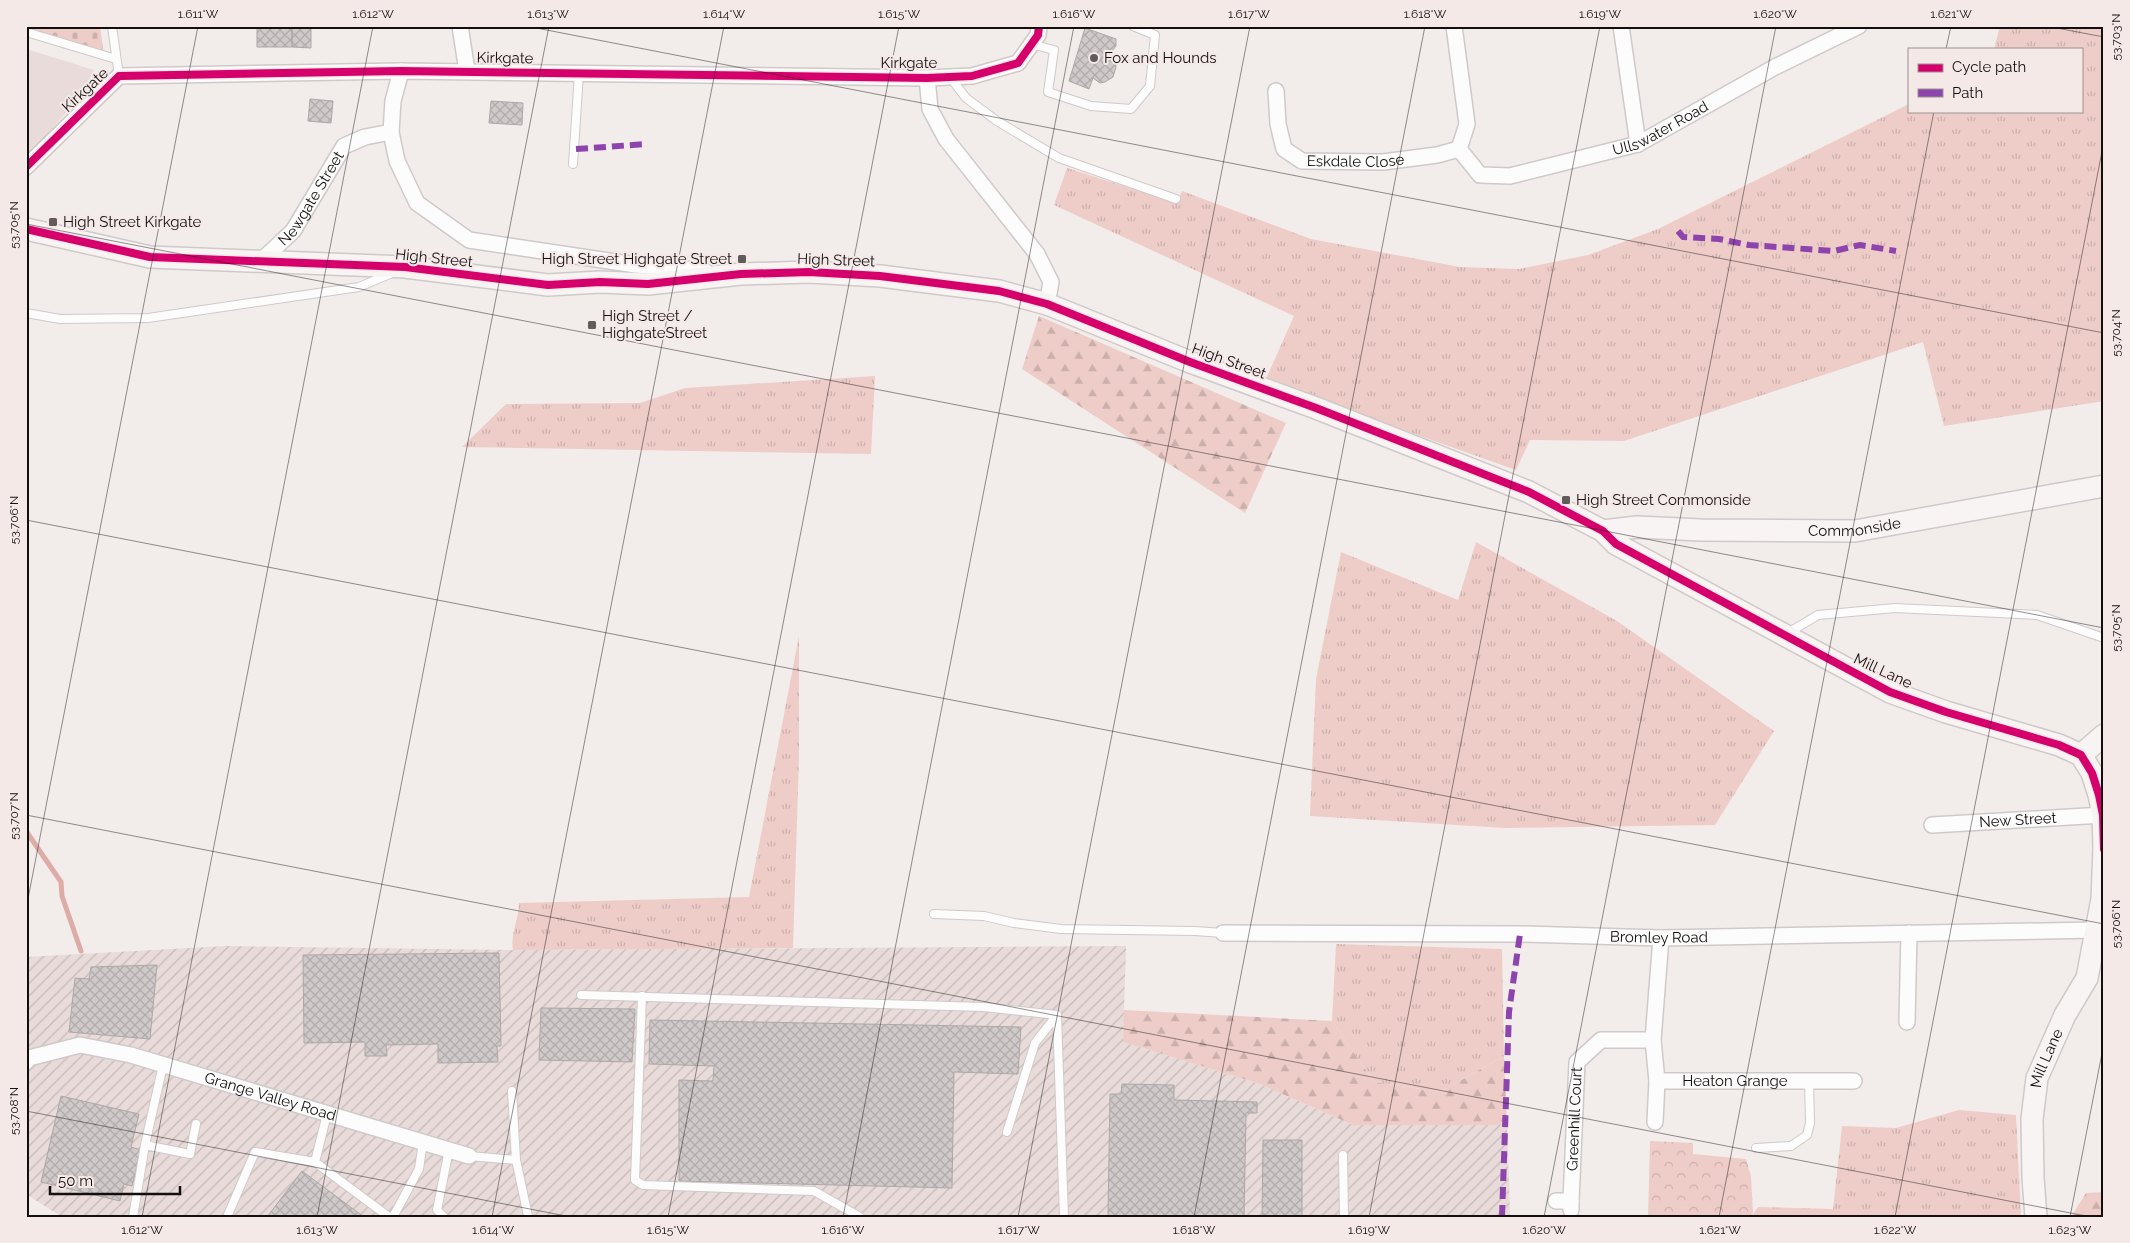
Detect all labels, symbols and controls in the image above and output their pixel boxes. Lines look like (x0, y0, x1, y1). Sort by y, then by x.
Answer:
text: 1.611°W (178, 7, 219, 21)
text: 1.612°W (352, 7, 394, 21)
text: 1.613°W (527, 7, 569, 21)
text: 1.614°W (703, 7, 745, 21)
text: 1.615°W (878, 7, 920, 21)
text: 1.616°W (1053, 7, 1096, 21)
text: 1.617°W (1228, 7, 1270, 21)
text: 1.618°W (1404, 7, 1447, 21)
text: 1.619°W (1579, 7, 1622, 21)
text: 1.620°W (1753, 7, 1797, 21)
text: 1.621°W (1930, 7, 1972, 21)
text: 53.703°N (2109, 13, 2123, 61)
legend (1908, 48, 2082, 112)
street label: Kirkgate (476, 49, 534, 67)
place label: Fox and Hounds (1104, 49, 1216, 67)
marker: Fox and Hounds (1088, 52, 1100, 64)
street label: Kirkgate (881, 54, 938, 72)
text: Cycle path (1952, 58, 2026, 76)
street label: Kirkgate (58, 64, 112, 116)
text: Path (1952, 84, 1983, 102)
street label: Ullswater Road (1611, 97, 1711, 159)
street label: Newgate Street (274, 148, 348, 249)
street label: Eskdale Close (1307, 150, 1406, 171)
text: 53.705°N (7, 201, 21, 249)
place label: High Street Kirkgate (63, 213, 202, 231)
marker: High Street Kirkgate (47, 216, 59, 228)
street label: High Street (394, 245, 474, 271)
place label: High Street Highgate Street (542, 250, 732, 268)
street label: High Street (797, 250, 875, 270)
marker: High Street Highgate Street (736, 253, 748, 265)
place label: High Street / HighgateStreet (602, 307, 707, 342)
text: 53.704°N (2109, 309, 2123, 357)
marker: High Street / HighgateStreet (586, 319, 598, 331)
street label: High Street (1189, 339, 1269, 383)
place label: High Street Commonside (1576, 491, 1751, 509)
marker: High Street Commonside (1560, 494, 1572, 506)
text: 53.706°N (7, 496, 21, 544)
street label: Commonside (1808, 514, 1902, 540)
text: 53.705°N (2109, 604, 2123, 652)
street label: Mill Lane (1851, 650, 1915, 692)
text: 53.707°N (7, 792, 21, 840)
street label: New Street (1979, 809, 2057, 831)
text: 53.706°N (2109, 900, 2123, 948)
street label: Bromley Road (1610, 928, 1708, 947)
street label: Mill Lane (2027, 1026, 2067, 1089)
street label: Greenhill Court (1563, 1067, 1586, 1172)
street label: Grange Valley Road (202, 1068, 338, 1125)
street label: Heaton Grange (1682, 1072, 1788, 1090)
text: 53.708°N (7, 1087, 21, 1135)
scale bar (50, 1163, 180, 1195)
text: 50 m (58, 1172, 93, 1190)
text: 1.612°W (121, 1223, 163, 1237)
text: 1.613°W (296, 1223, 338, 1237)
text: 1.614°W (472, 1223, 514, 1237)
text: 1.615°W (647, 1223, 689, 1237)
text: 1.616°W (822, 1223, 865, 1237)
text: 1.617°W (998, 1223, 1040, 1237)
text: 1.618°W (1173, 1223, 1216, 1237)
text: 1.619°W (1348, 1223, 1391, 1237)
text: 1.620°W (1522, 1223, 1566, 1237)
text: 1.621°W (1699, 1223, 1741, 1237)
text: 1.622°W (1874, 1223, 1917, 1237)
text: 1.623°W (2049, 1223, 2092, 1237)

